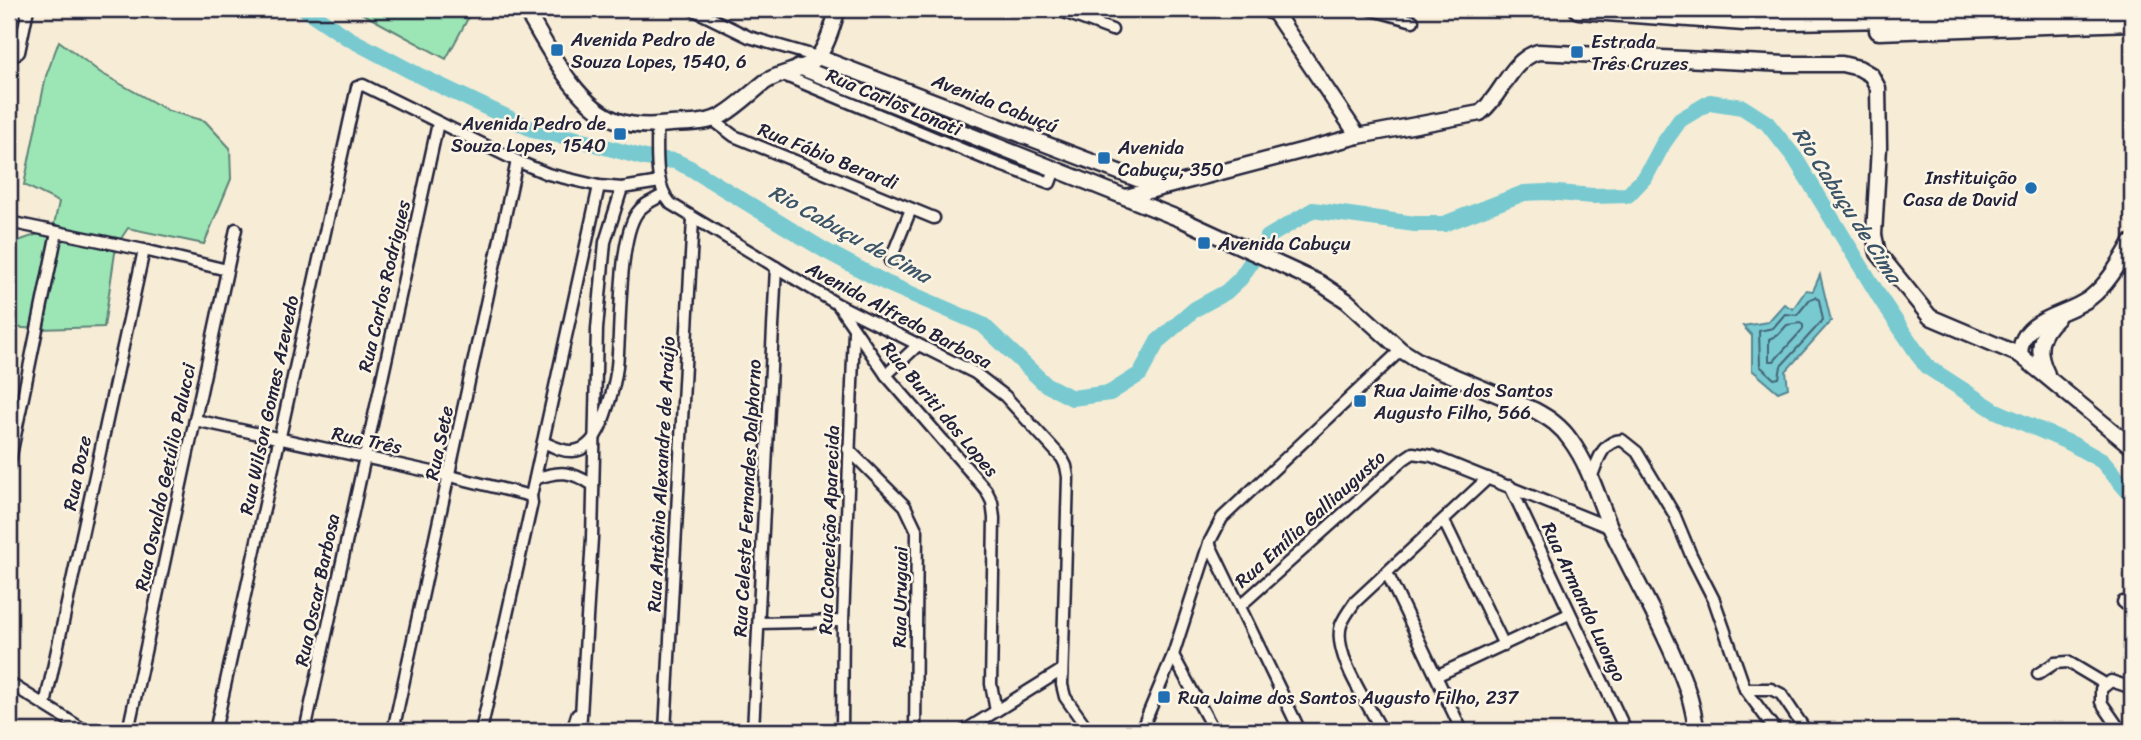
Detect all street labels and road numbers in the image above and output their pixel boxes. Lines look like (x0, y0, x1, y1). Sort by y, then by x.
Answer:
street label: Rua Carlos Lonati (821, 58, 968, 146)
street label: Avenida Cabuçú (926, 63, 1064, 142)
street label: Rua Fábio Berardi (753, 113, 904, 199)
street label: Rua Carlos Rodrigues (348, 196, 420, 375)
street label: Avenida Alfredo Barbosa (799, 251, 998, 378)
street label: Rua Wilson Gomes Azevedo (230, 292, 308, 518)
street label: Rua Buriti dos Lopes (873, 334, 1007, 485)
street label: Rua Antônio Alexandre de Araújo (637, 335, 685, 613)
street label: Rua Celeste Fernandes Dalphorno (723, 358, 771, 638)
street label: Rua Osvaldo Getúlio Palucci (125, 359, 205, 594)
street label: Rua Sete (415, 402, 463, 483)
street label: Rua Três (329, 416, 405, 464)
street label: Rua Conceição Aparecida (809, 424, 849, 635)
street label: Rua Doze (53, 432, 101, 513)
street label: Rua Emília Galliaugusto (1227, 441, 1394, 596)
street label: Rua Oscar Barbosa (285, 510, 349, 669)
street label: Rua Armando Luongo (1532, 516, 1636, 688)
street label: Rua Uruguai (883, 545, 917, 648)

